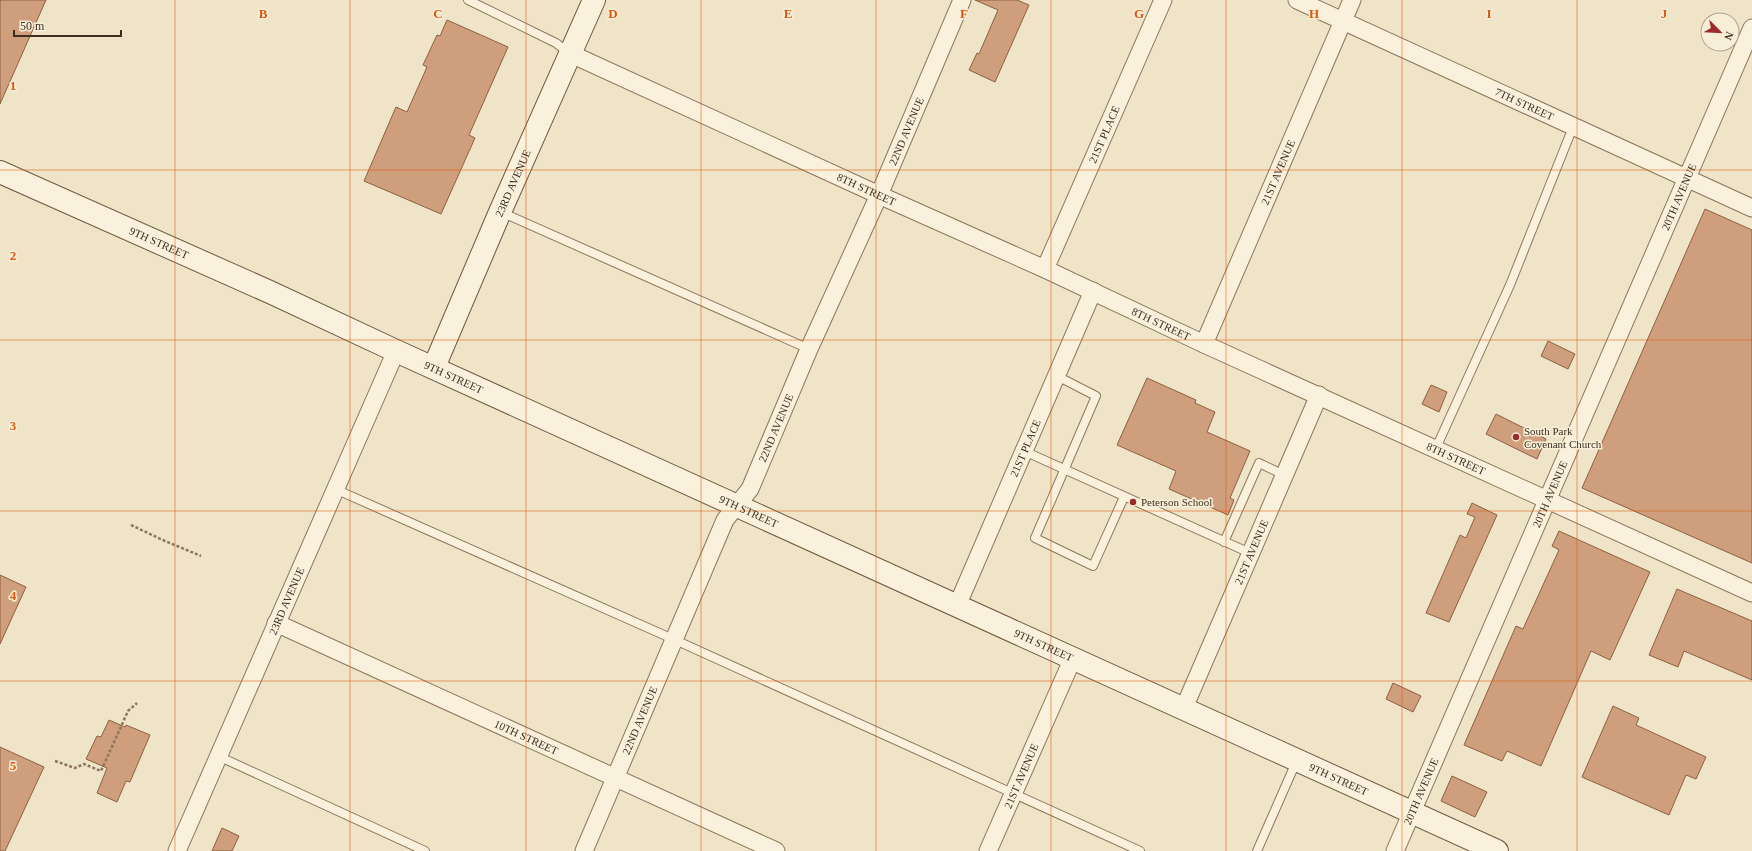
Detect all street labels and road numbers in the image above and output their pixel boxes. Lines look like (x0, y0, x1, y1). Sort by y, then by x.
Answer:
street label: 7TH STREET (1493, 85, 1556, 123)
street label: 22ND AVENUE (886, 95, 926, 167)
street label: 21ST PLACE (1086, 104, 1122, 165)
street label: 21ST AVENUE (1259, 138, 1297, 207)
street label: 23RD AVENUE (493, 147, 533, 219)
street label: 20TH AVENUE (1659, 161, 1699, 232)
street label: 8TH STREET (835, 171, 898, 208)
street label: 9TH STREET (128, 224, 191, 261)
street label: 8TH STREET (1130, 305, 1193, 343)
street label: 9TH STREET (422, 359, 485, 396)
street label: 22ND AVENUE (756, 392, 796, 464)
street label: 21ST PLACE (1008, 417, 1043, 479)
street label: 8TH STREET (1425, 440, 1487, 477)
street label: 20TH AVENUE (1530, 459, 1570, 529)
street label: 9TH STREET (717, 493, 780, 530)
street label: 21ST AVENUE (1232, 517, 1271, 586)
street label: 23RD AVENUE (267, 565, 307, 636)
street label: 9TH STREET (1012, 627, 1075, 664)
street label: 22ND AVENUE (620, 684, 660, 756)
street label: 10TH STREET (492, 717, 560, 757)
street label: 21ST AVENUE (1002, 741, 1041, 810)
street label: 20TH AVENUE (1401, 756, 1441, 827)
street label: 9TH STREET (1307, 761, 1370, 798)

